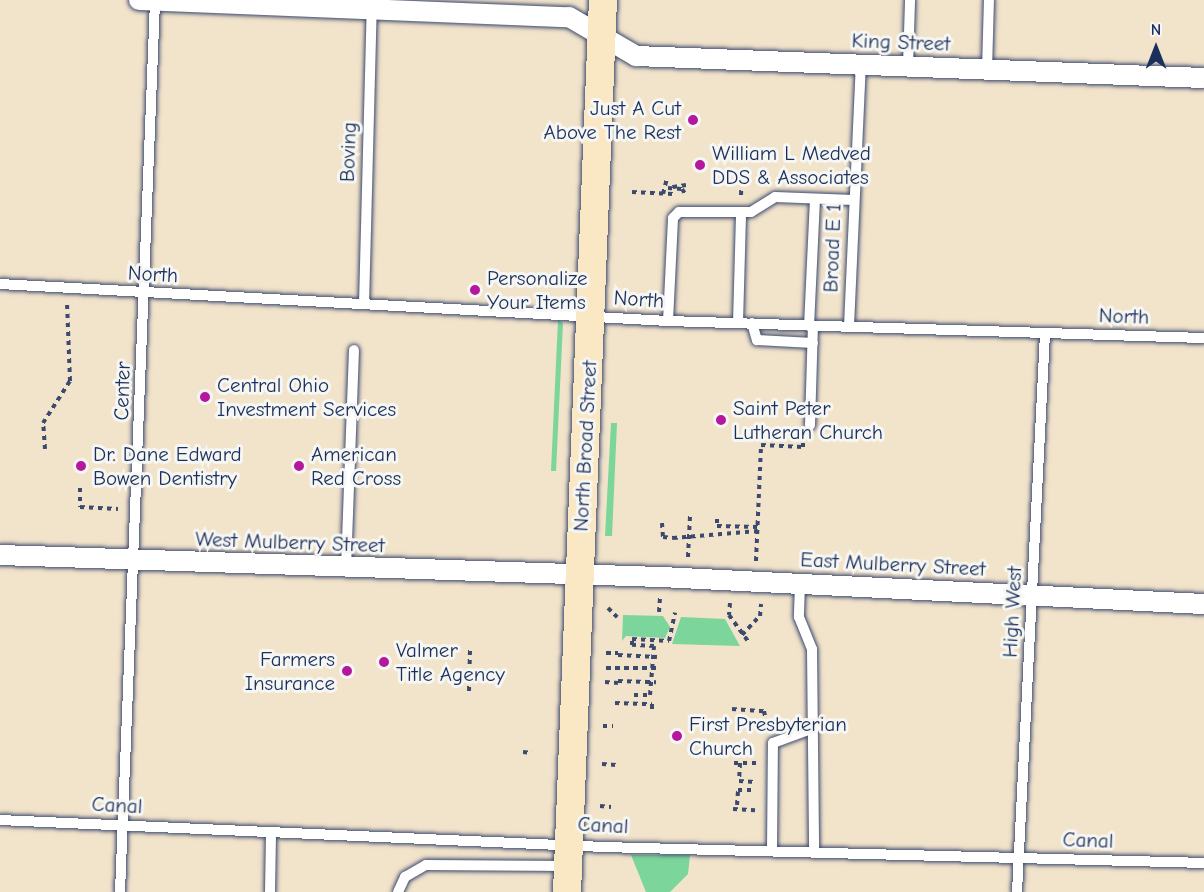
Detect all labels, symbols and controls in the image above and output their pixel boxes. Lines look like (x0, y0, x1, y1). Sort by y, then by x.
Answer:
north arrow (1126, 18, 1186, 78)
text: N (1151, 21, 1161, 39)
street label: King Street (851, 28, 951, 56)
place label: Just A Cut Above The Rest (544, 95, 681, 145)
marker: Just A Cut Above The Rest (686, 113, 700, 127)
street label: Boving (334, 121, 362, 183)
place label: William L Medved DDS & Associates (712, 140, 871, 190)
marker: William L Medved DDS & Associates (693, 158, 707, 172)
street label: Broad E 1 (818, 203, 846, 293)
street label: North (127, 260, 179, 288)
place label: Personalize Your Items (487, 265, 587, 315)
marker: Personalize Your Items (468, 283, 482, 297)
street label: North (613, 285, 665, 313)
street label: North (1098, 303, 1150, 329)
street label: North Broad Street (568, 360, 602, 532)
street label: Center (108, 361, 136, 421)
place label: Central Ohio Investment Services (217, 372, 396, 422)
marker: Central Ohio Investment Services (198, 390, 212, 404)
place label: Saint Peter Lutheran Church (733, 395, 883, 445)
marker: Saint Peter Lutheran Church (714, 413, 728, 427)
place label: Dr. Dane Edward Bowen Dentistry (93, 441, 242, 491)
place label: American Red Cross (311, 441, 401, 491)
marker: Dr. Dane Edward Bowen Dentistry (74, 459, 88, 473)
marker: American Red Cross (292, 459, 306, 473)
street label: West Mulberry Street (195, 526, 385, 558)
street label: East Mulberry Street (800, 547, 986, 581)
street label: High West (997, 566, 1027, 658)
place label: Valmer Title Agency (396, 637, 505, 687)
place label: Farmers Insurance (245, 646, 335, 696)
marker: Valmer Title Agency (377, 655, 391, 669)
marker: Farmers Insurance (340, 664, 354, 678)
place label: First Presbyterian Church (689, 711, 847, 761)
marker: First Presbyterian Church (670, 729, 684, 743)
street label: Canal (91, 791, 143, 819)
street label: Canal (577, 811, 629, 839)
street label: Canal (1062, 827, 1114, 853)

